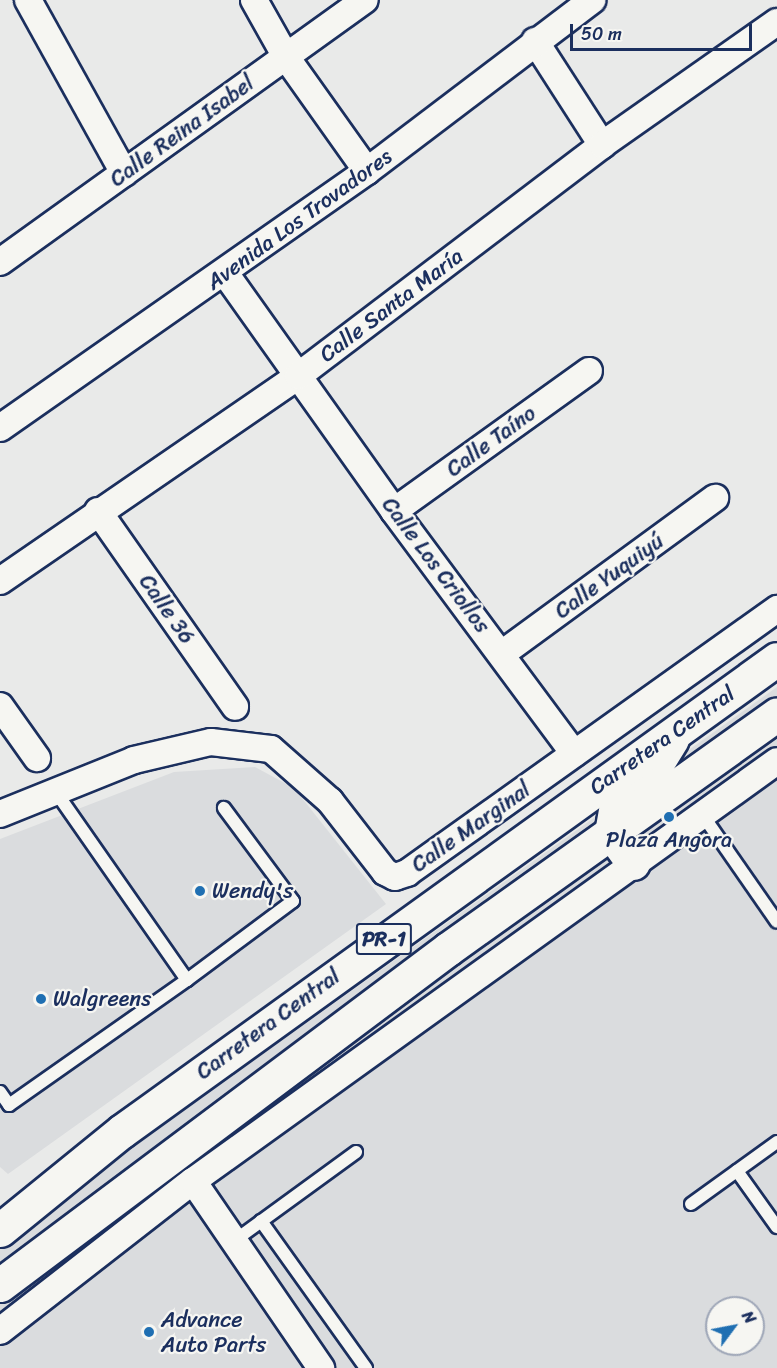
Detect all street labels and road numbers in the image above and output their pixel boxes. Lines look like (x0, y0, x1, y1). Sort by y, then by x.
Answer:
street label: Calle Reina Isabel (104, 70, 260, 192)
street label: Avenida Los Trovadores (201, 142, 397, 296)
street label: Calle Santa María (314, 243, 468, 367)
street label: Calle Taíno (441, 400, 541, 482)
street label: Calle Los Criollos (376, 491, 496, 639)
street label: Calle Yuquiyú (550, 528, 668, 624)
street label: Calle 36 (134, 569, 200, 649)
street label: Carretera Central (584, 680, 740, 800)
street label: Calle Marginal (407, 776, 535, 878)
road number: PR-1 (356, 921, 412, 957)
street label: Carretera Central (191, 963, 345, 1085)

